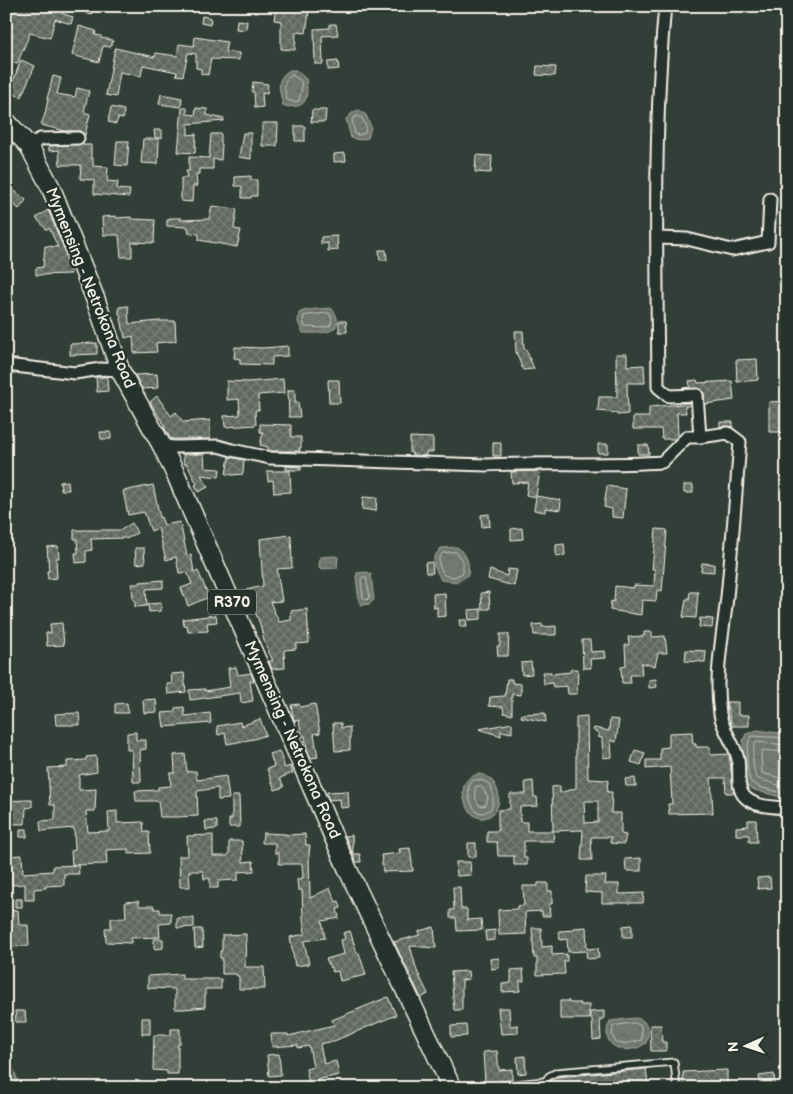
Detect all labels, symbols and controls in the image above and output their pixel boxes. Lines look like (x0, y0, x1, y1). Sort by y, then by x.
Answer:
street label: Mymensing - Netrokona Road (41, 185, 139, 391)
road number: R370 (208, 590, 256, 614)
street label: Mymensing - Netrokona Road (240, 638, 344, 842)
north arrow (720, 1022, 770, 1072)
text: N (725, 1041, 742, 1052)

